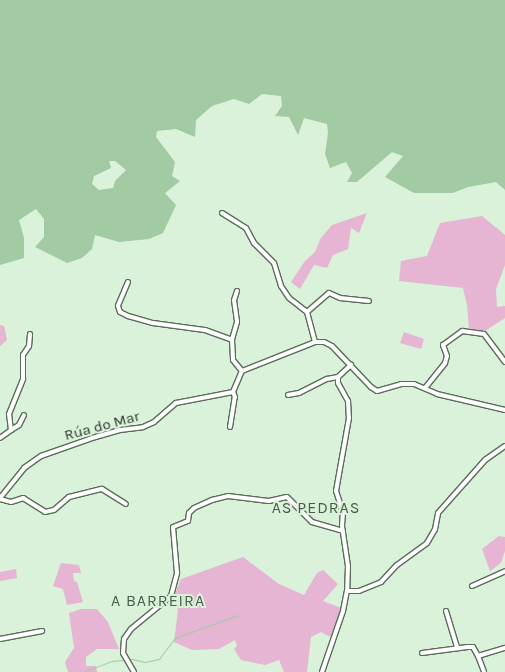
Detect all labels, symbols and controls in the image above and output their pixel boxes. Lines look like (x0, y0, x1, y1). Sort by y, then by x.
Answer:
street label: Rúa do Mar (62, 407, 142, 445)
district label: AS PEDRAS (271, 498, 361, 518)
district label: A BARREIRA (110, 591, 206, 611)

